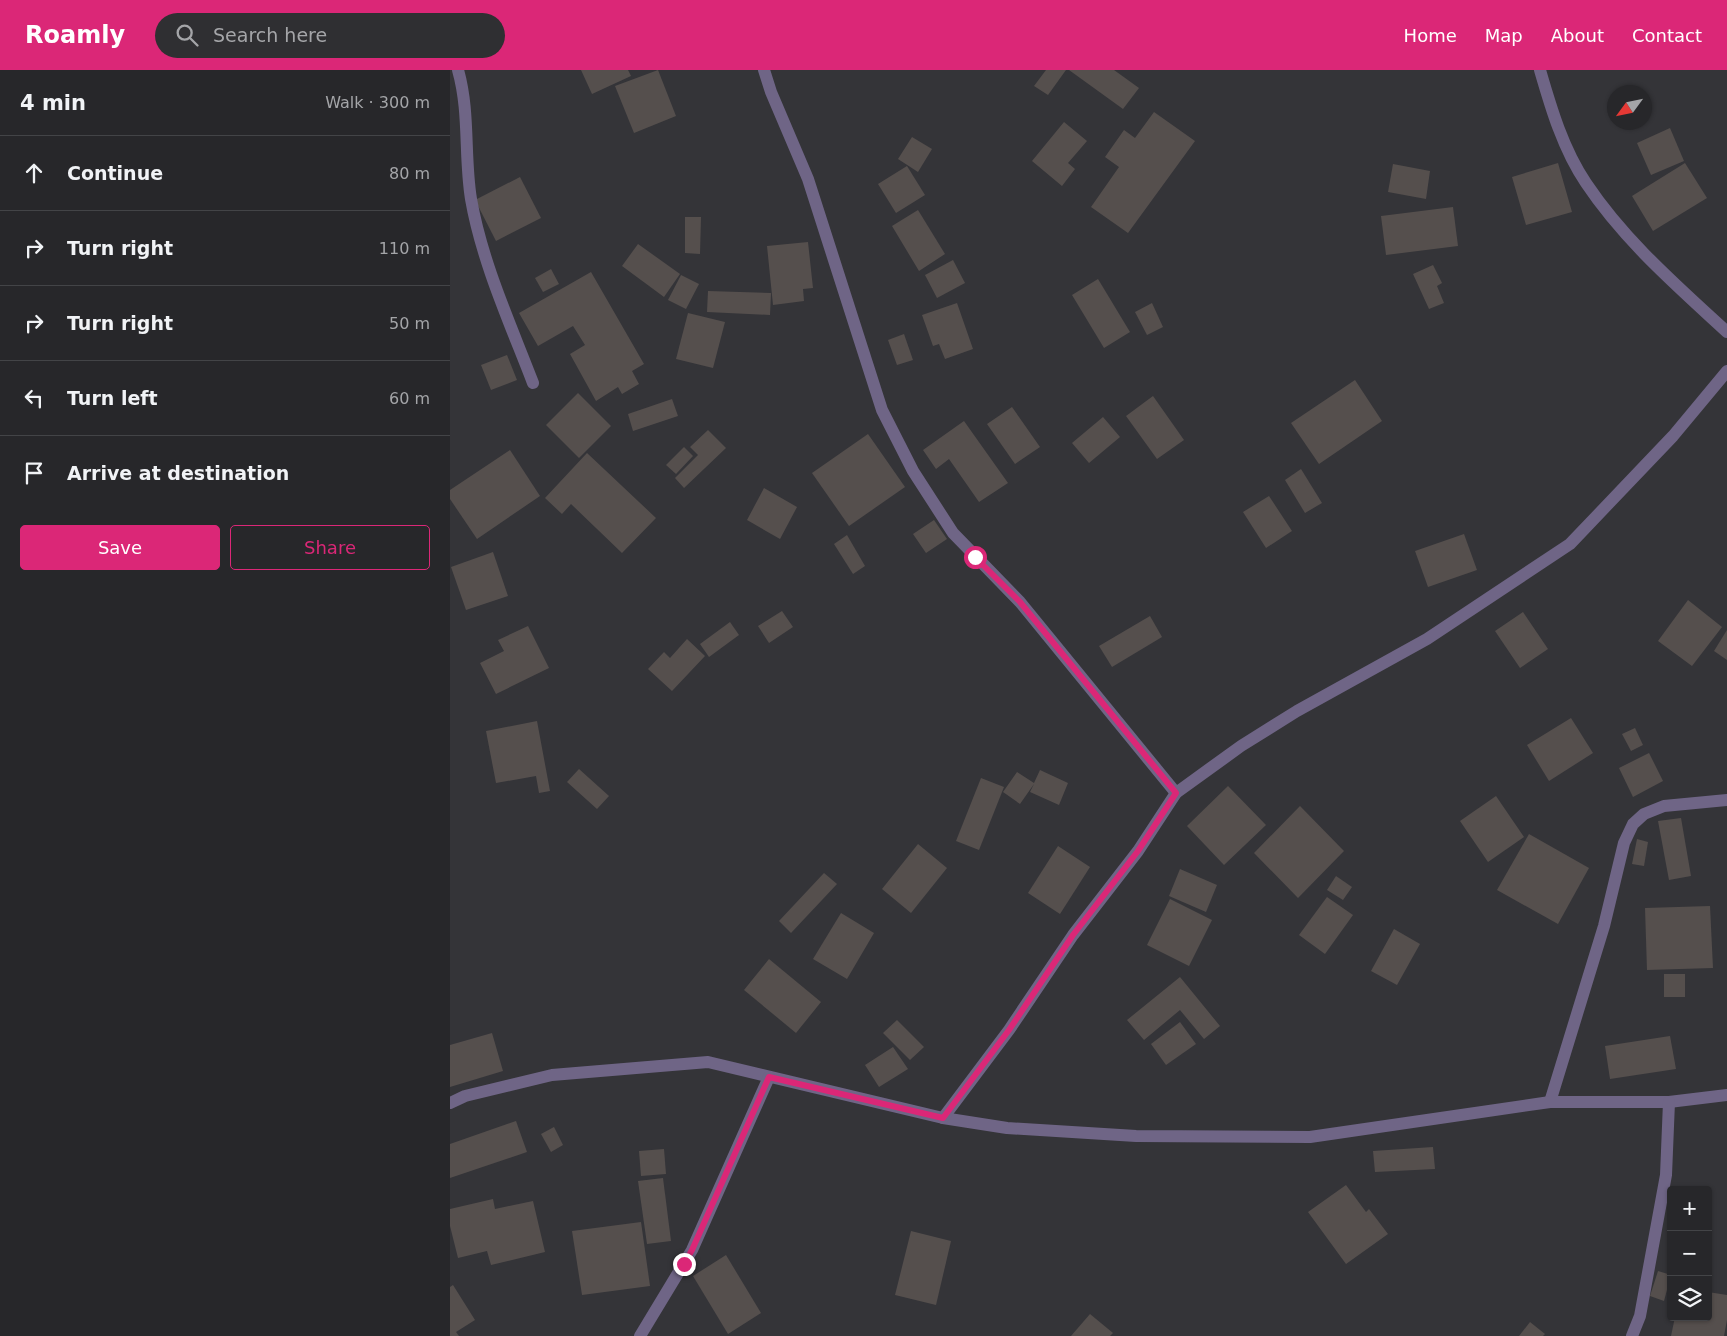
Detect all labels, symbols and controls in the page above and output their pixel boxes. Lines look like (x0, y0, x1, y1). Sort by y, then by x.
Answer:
search box (155, 13, 505, 58)
text: Roamly (25, 21, 125, 49)
icon: search (173, 21, 201, 49)
text: Search here (213, 24, 327, 46)
text: Home (1404, 25, 1457, 46)
text: Map (1485, 25, 1523, 46)
text: About (1551, 25, 1604, 46)
text: Contact (1632, 25, 1702, 46)
north arrow (1607, 85, 1652, 130)
text: 4 min (20, 91, 86, 115)
text: Walk · 300 m (325, 93, 430, 112)
icon: ahead (20, 159, 48, 187)
text: Continue (67, 162, 163, 184)
text: 80 m (389, 164, 430, 183)
icon: right (20, 234, 48, 262)
text: Turn right (67, 237, 173, 259)
text: 110 m (379, 239, 430, 258)
icon: right (20, 309, 48, 337)
text: Turn right (67, 312, 173, 334)
text: 50 m (389, 314, 430, 333)
icon: left (20, 384, 48, 412)
text: Turn left (67, 387, 158, 409)
text: 60 m (389, 389, 430, 408)
icon: arrive (20, 459, 48, 487)
text: Arrive at destination (67, 462, 289, 484)
button: Save (20, 525, 220, 570)
button: Share (230, 525, 430, 570)
route start (964, 546, 987, 569)
map controls (1667, 1186, 1712, 1321)
button: + (1667, 1186, 1712, 1231)
button: − (1667, 1231, 1712, 1276)
route end (673, 1253, 696, 1276)
button: layers (1667, 1276, 1712, 1321)

